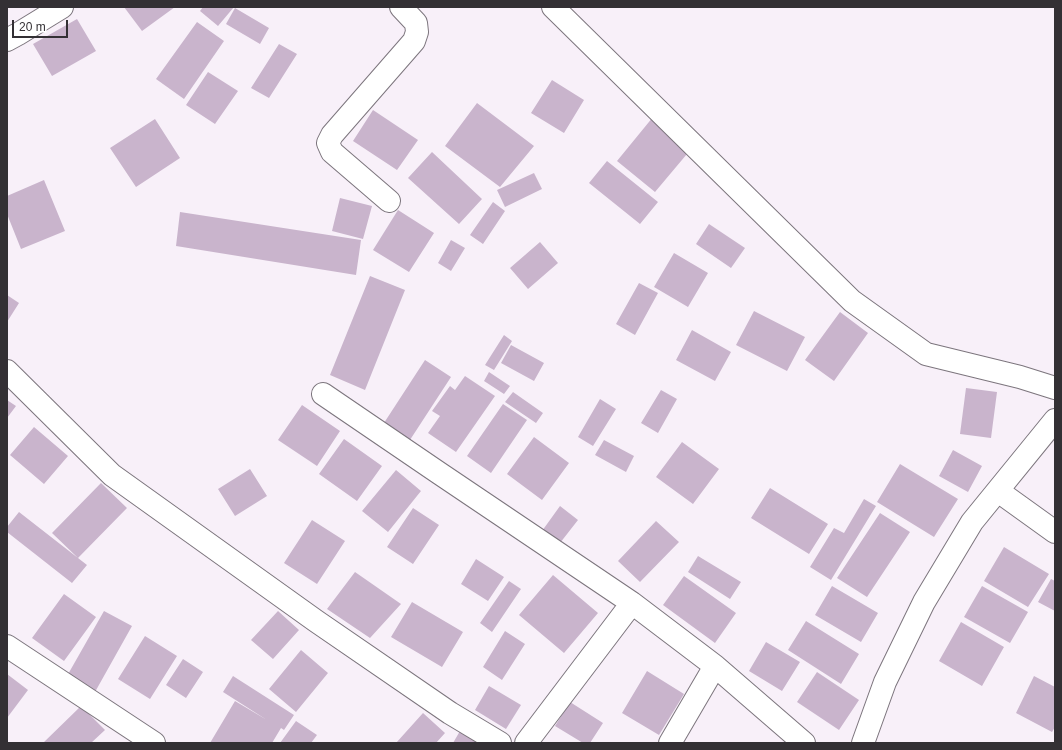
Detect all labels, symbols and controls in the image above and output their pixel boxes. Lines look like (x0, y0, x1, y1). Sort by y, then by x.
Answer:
scale bar (14, 12, 70, 38)
text: 20 m (19, 20, 46, 34)

